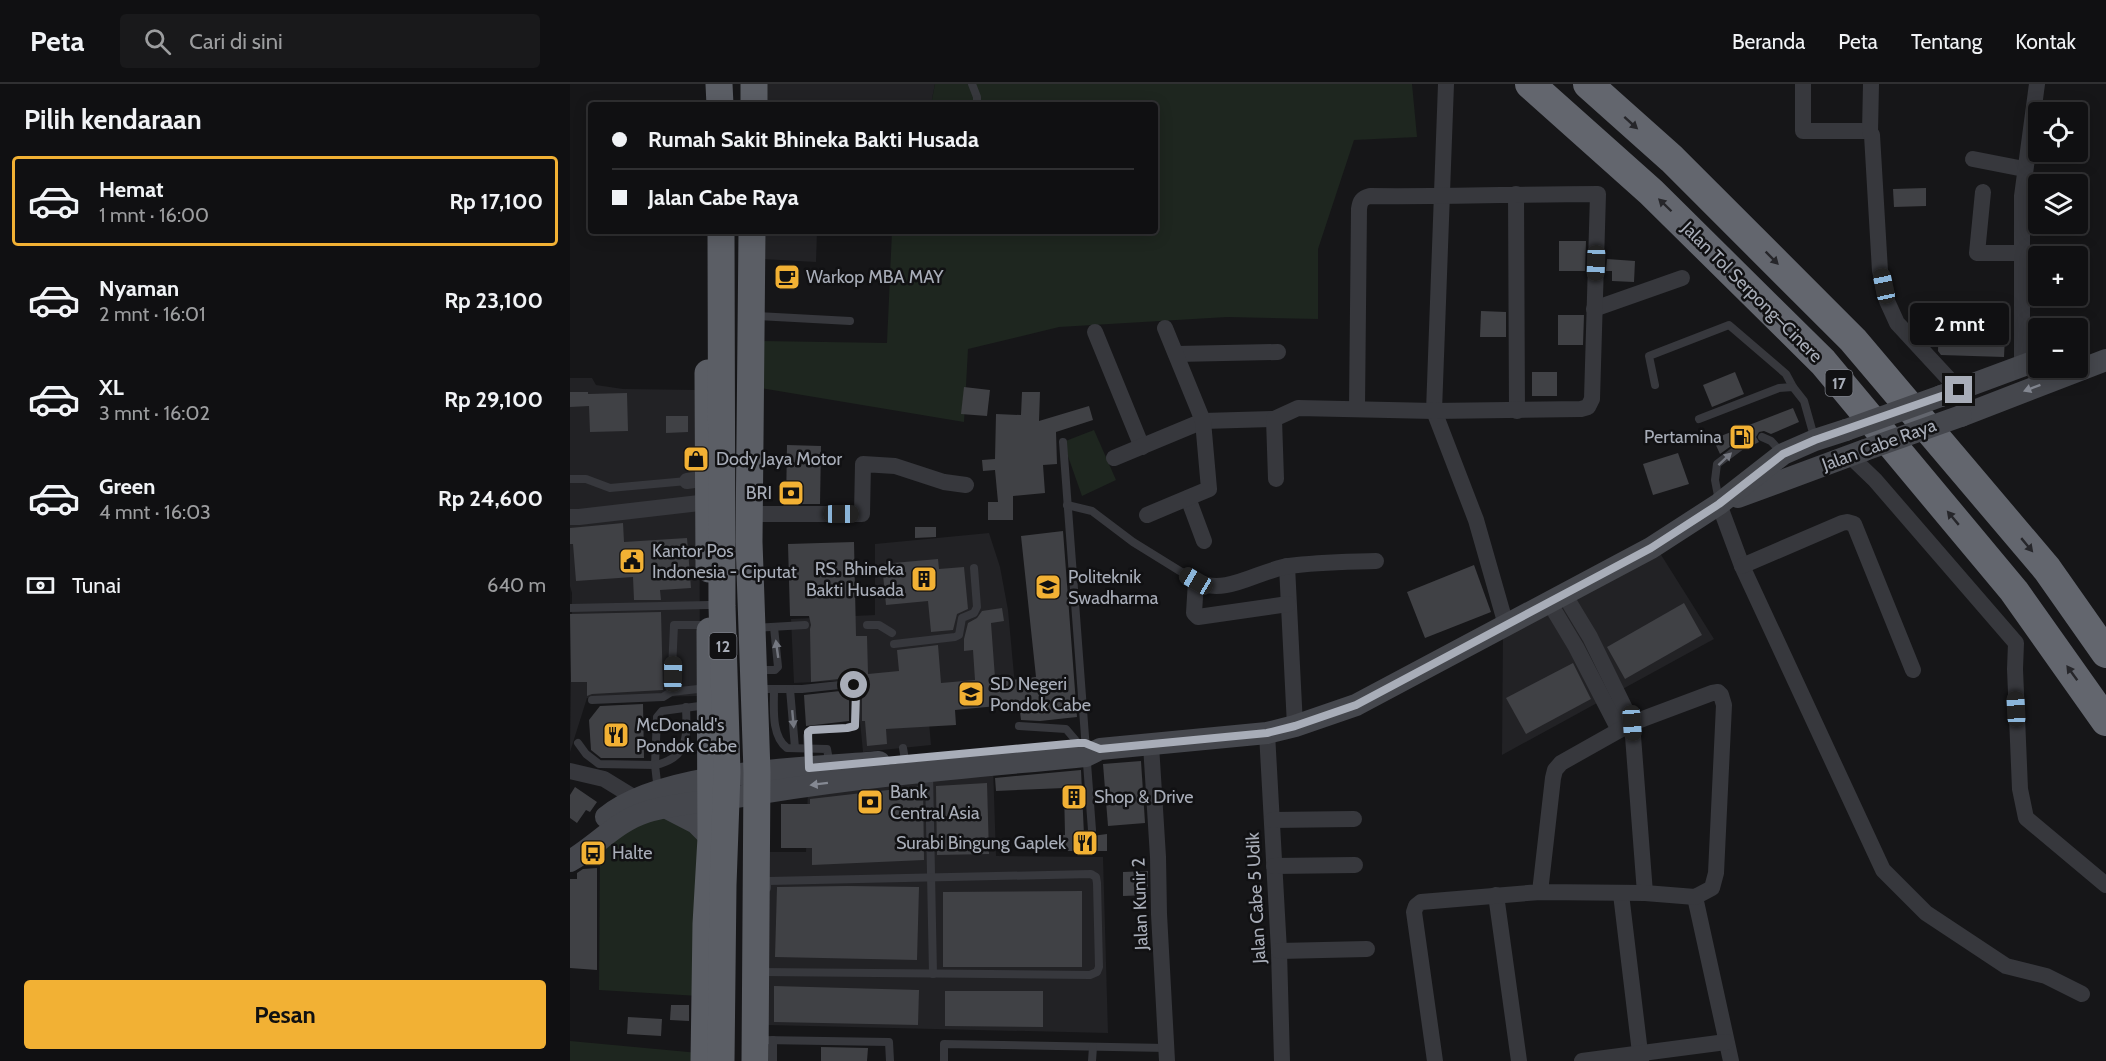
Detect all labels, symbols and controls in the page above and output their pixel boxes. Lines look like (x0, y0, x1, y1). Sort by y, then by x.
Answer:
search box (120, 14, 540, 68)
text: Peta (30, 24, 84, 58)
icon: search (141, 25, 174, 58)
text: Cari di sini (189, 28, 283, 55)
text: Beranda (1732, 29, 1805, 54)
text: Peta (1838, 29, 1878, 54)
text: Tentang (1911, 29, 1982, 54)
text: Kontak (2015, 29, 2076, 54)
map controls (2028, 102, 2088, 378)
button: locate (2028, 102, 2088, 162)
text: Pilih kendaraan (24, 103, 202, 136)
one-way arrow (1624, 116, 1639, 130)
text: Rumah Sakit Bhineka Bakti Husada (648, 126, 979, 153)
icon: car (27, 174, 81, 228)
button: layers (2028, 174, 2088, 234)
text: Hemat (99, 176, 164, 203)
text: Jalan Cabe Raya (648, 184, 799, 211)
text: Rp 17,100 (449, 188, 543, 215)
one-way arrow (1659, 199, 1673, 213)
text: 1 mnt · 16:00 (99, 203, 209, 227)
street label: Jalan Tol Serpong–Cinere (1676, 216, 1827, 367)
car (1586, 245, 1606, 281)
button: + (2028, 246, 2088, 306)
one-way arrow (1765, 250, 1779, 264)
cafe icon: Warkop MBA MAY (772, 262, 802, 292)
place label: Warkop MBA MAY (806, 266, 944, 288)
car (1871, 267, 1897, 305)
icon: car (27, 273, 81, 327)
text: Nyaman (99, 275, 179, 302)
text: Rp 23,100 (444, 287, 543, 314)
text: 2 mnt · 16:01 (99, 302, 206, 326)
callout: 2 mnt (1910, 303, 2008, 345)
text: 2 mnt (1934, 312, 1985, 336)
button: − (2028, 318, 2088, 378)
road number: 17 (1826, 370, 1852, 396)
icon: car (27, 372, 81, 426)
text: XL (99, 374, 124, 401)
route end (1945, 376, 1972, 403)
one-way arrow (2023, 384, 2041, 394)
text: Rp 29,100 (444, 386, 543, 413)
text: 3 mnt · 16:02 (99, 401, 210, 425)
street label: Jalan Cabe Raya (1818, 414, 1939, 476)
fuel station icon: Pertamina (1727, 422, 1757, 452)
place label: Pertamina (1644, 426, 1722, 448)
shop icon: Dody Jaya Motor (681, 444, 711, 474)
place label: Dody Jaya Motor (716, 448, 842, 470)
one-way arrow (1717, 452, 1732, 466)
icon: car (27, 471, 81, 525)
text: Green (99, 473, 155, 500)
bank icon: BRI (776, 478, 806, 508)
place label: BRI (746, 482, 772, 504)
text: Rp 24,600 (438, 485, 543, 512)
text: 4 mnt · 16:03 (99, 500, 211, 524)
car (823, 505, 859, 523)
one-way arrow (1948, 511, 1960, 526)
one-way arrow (2020, 537, 2033, 552)
place label: Kantor Pos Indonesia - Ciputat (652, 540, 797, 583)
public building icon: Kantor Pos Indonesia - Ciputat (617, 546, 647, 576)
place label: RS. Bhineka Bakti Husada (806, 558, 904, 601)
building icon: RS. Bhineka Bakti Husada (909, 564, 939, 594)
car (1176, 564, 1216, 598)
place label: Politeknik Swadharma (1068, 566, 1159, 609)
icon: cash (24, 569, 57, 602)
text: Tunai (72, 572, 121, 599)
school or university icon: Politeknik Swadharma (1033, 572, 1063, 602)
text: 640 m (487, 573, 546, 597)
road number: 12 (710, 633, 736, 659)
one-way arrow (773, 640, 782, 659)
car (664, 656, 682, 692)
one-way arrow (2067, 665, 2079, 680)
route start (840, 671, 867, 698)
place label: SD Negeri Pondok Cabe (990, 673, 1091, 716)
school or university icon: SD Negeri Pondok Cabe (956, 679, 986, 709)
car (2006, 691, 2026, 727)
car (1622, 704, 1642, 742)
one-way arrow (788, 709, 798, 728)
place label: McDonald's Pondok Cabe (636, 714, 737, 757)
restaurant icon: McDonald's Pondok Cabe (601, 720, 631, 750)
one-way arrow (809, 779, 828, 789)
place label: Bank Central Asia (890, 781, 980, 824)
building icon: Shop & Drive (1059, 782, 1089, 812)
place label: Shop & Drive (1094, 786, 1194, 808)
bank icon: Bank Central Asia (855, 787, 885, 817)
restaurant icon: Surabi Bingung Gaplek (1070, 828, 1100, 858)
street label: Jalan Cabe 5 Udik (1242, 831, 1270, 965)
place label: Surabi Bingung Gaplek (896, 832, 1067, 854)
bus stop icon: Halte (578, 838, 608, 868)
place label: Halte (612, 842, 653, 864)
street label: Jalan Kunir 2 (1127, 857, 1153, 952)
button: Pesan (24, 980, 546, 1049)

